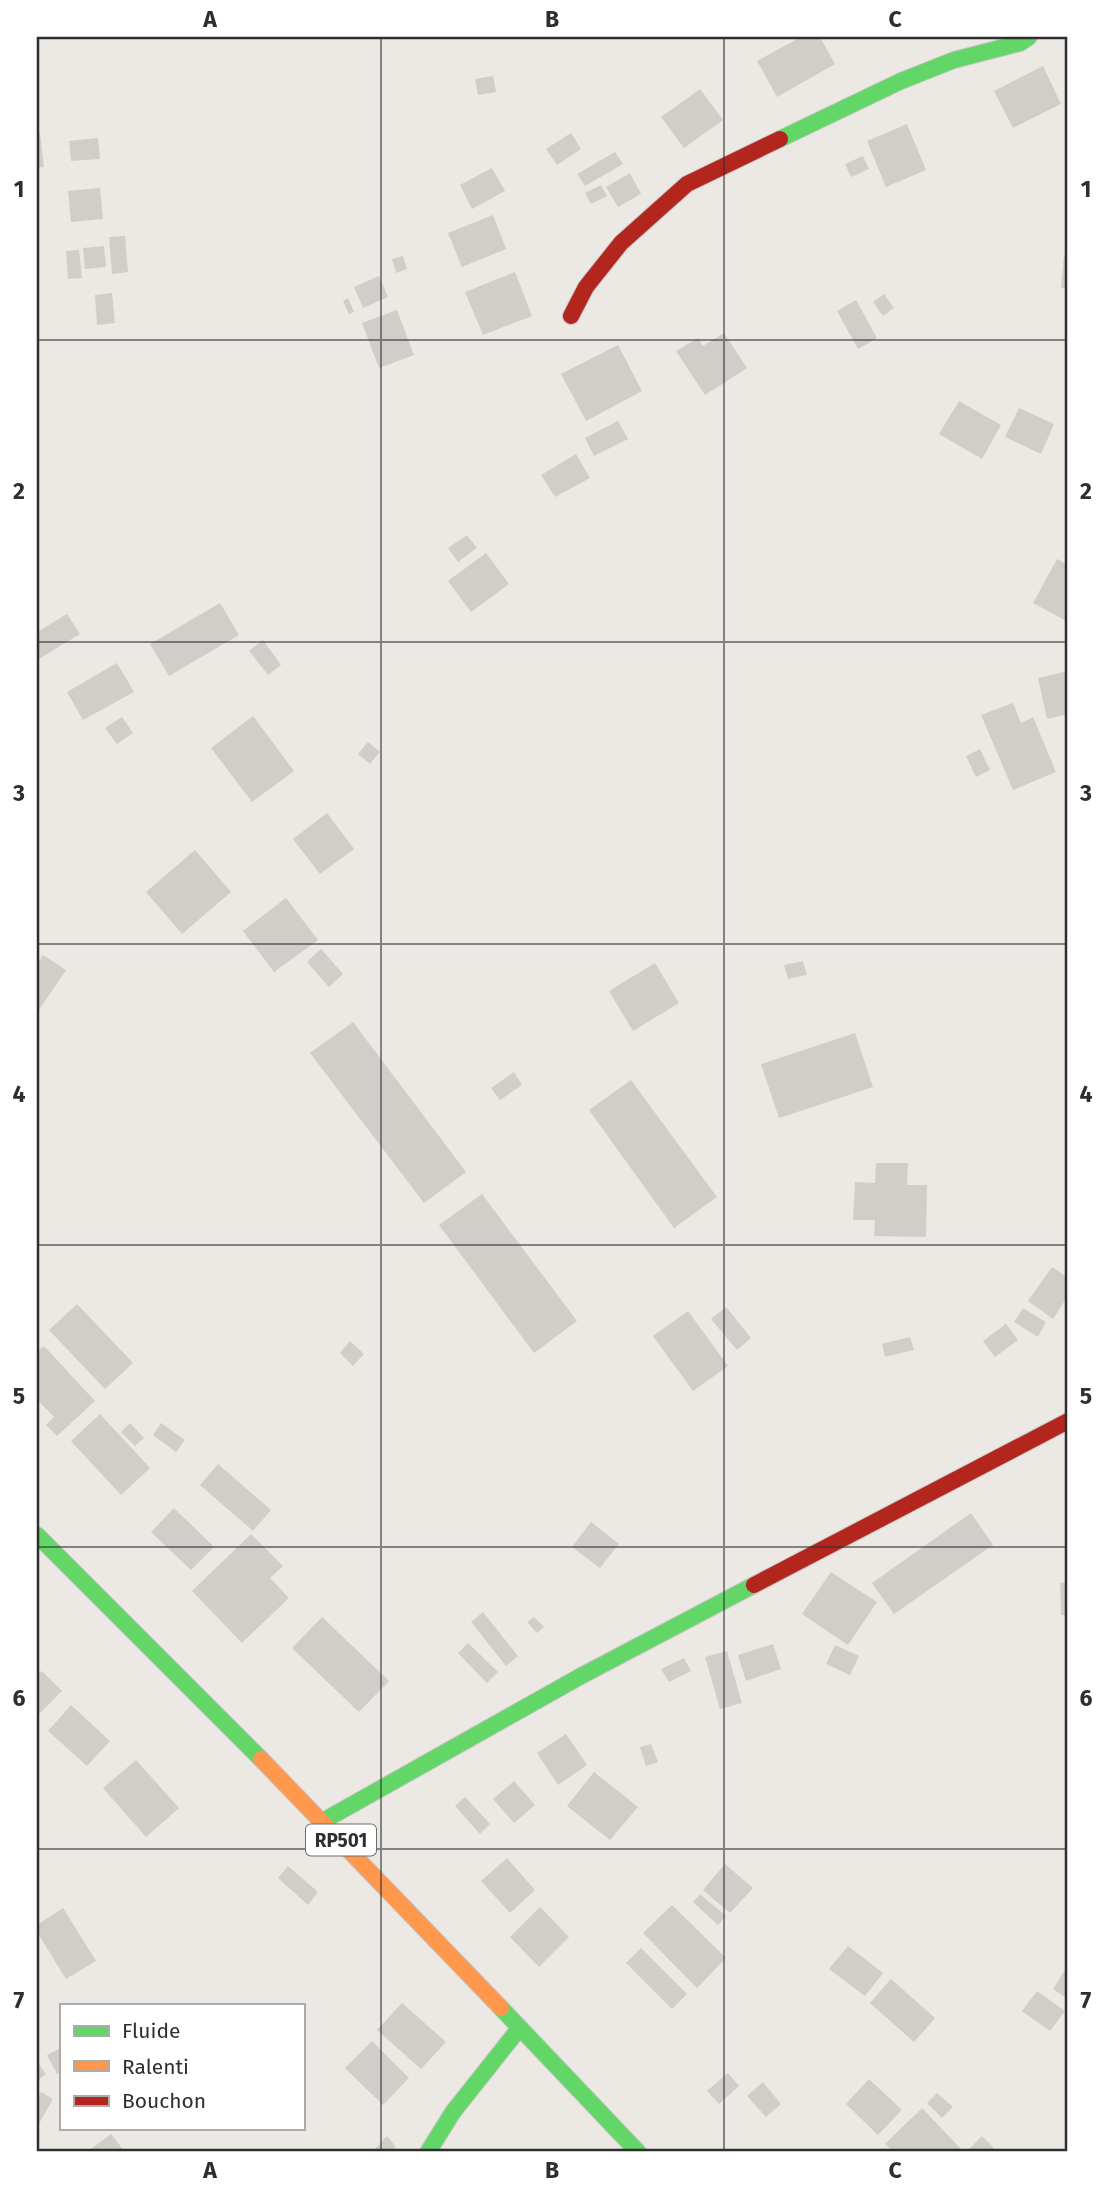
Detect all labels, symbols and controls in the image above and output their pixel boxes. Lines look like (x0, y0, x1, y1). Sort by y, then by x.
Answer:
text: A (202, 5, 217, 33)
text: B (545, 5, 559, 33)
text: C (888, 5, 902, 33)
text: 1 (14, 175, 24, 203)
text: 1 (1081, 175, 1091, 203)
text: 2 (13, 477, 25, 505)
text: 2 (1080, 477, 1092, 505)
text: 3 (12, 779, 25, 807)
text: 3 (1079, 779, 1092, 807)
text: 4 (13, 1080, 26, 1108)
text: 4 (1080, 1080, 1093, 1108)
text: 5 (13, 1382, 25, 1410)
text: 5 (1080, 1382, 1092, 1410)
text: 6 (13, 1684, 26, 1712)
text: 6 (1080, 1684, 1093, 1712)
road number: RP501 (306, 1824, 376, 1856)
text: 7 (14, 1986, 25, 2014)
text: 7 (1081, 1986, 1092, 2014)
legend (60, 2004, 304, 2130)
text: Fluide (122, 2018, 180, 2044)
text: Ralenti (122, 2054, 189, 2080)
text: Bouchon (122, 2088, 206, 2114)
text: A (202, 2156, 217, 2184)
text: B (545, 2156, 559, 2184)
text: C (888, 2156, 902, 2184)

